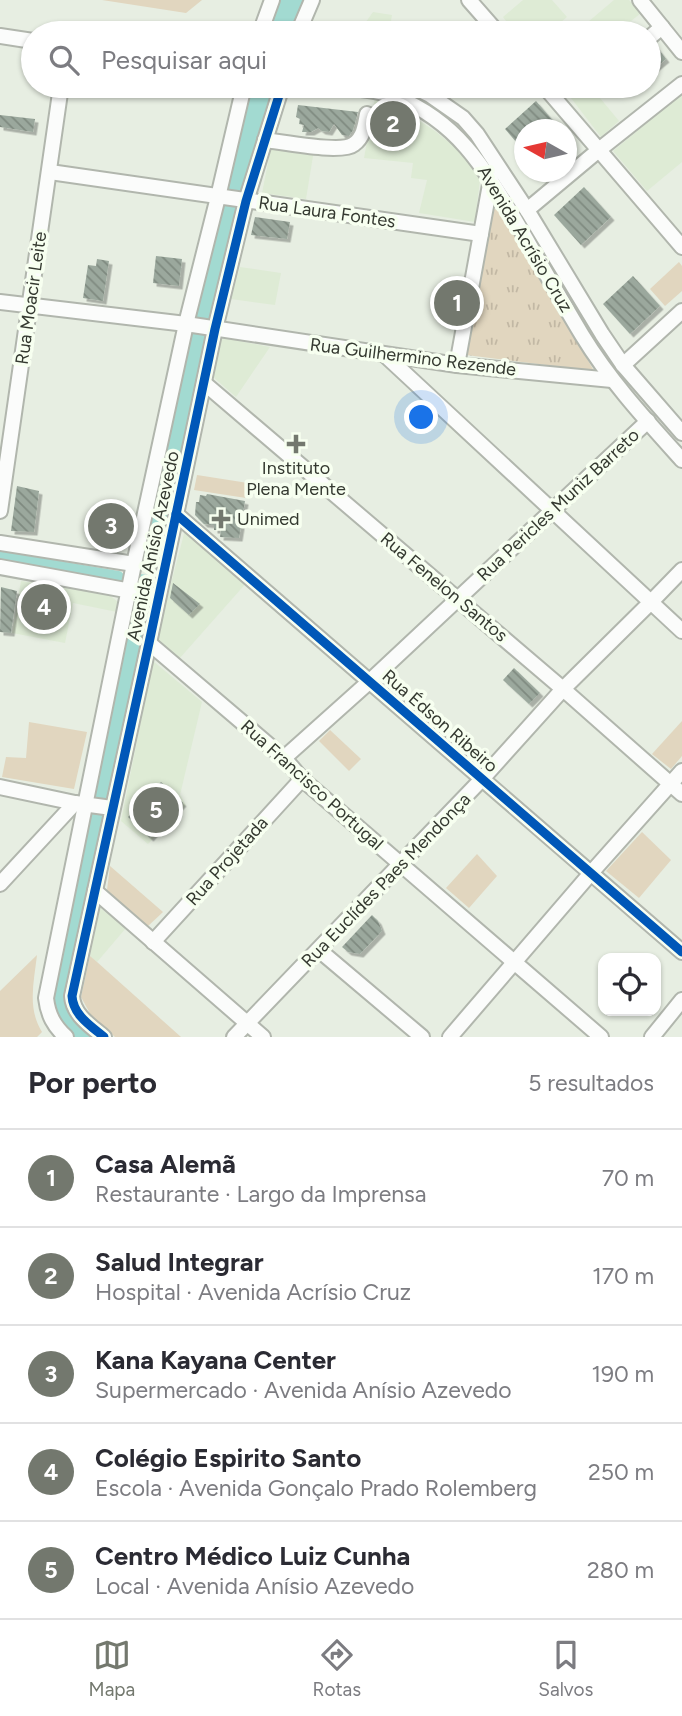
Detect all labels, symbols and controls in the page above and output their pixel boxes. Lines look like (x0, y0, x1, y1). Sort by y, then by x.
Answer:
search box (21, 21, 661, 98)
icon: search (45, 41, 83, 79)
text: Pesquisar aqui (101, 44, 267, 76)
pin: 2 (370, 98, 416, 150)
north arrow (514, 119, 577, 182)
street label: Avenida Acrísio Cruz (473, 162, 577, 316)
street label: Rua Laura Fontes (257, 191, 397, 233)
street label: Rua Moacir Leite (11, 230, 51, 366)
pin: 1 (434, 277, 480, 329)
street label: Rua Guilhermino Rezende (309, 333, 517, 381)
your location (404, 400, 438, 434)
street label: Rua Pericles Muniz Barreto (472, 424, 644, 586)
marker: Instituto Plena Mente (286, 434, 306, 454)
street label: Avenida Anísio Azevedo (122, 449, 184, 643)
place label: Instituto Plena Mente (246, 457, 346, 500)
pin: 3 (88, 500, 134, 552)
place label: Unimed (237, 508, 300, 530)
marker: Unimed (211, 509, 231, 529)
street label: Rua Fenelon Santos (376, 527, 512, 647)
pin: 4 (21, 581, 67, 633)
street label: Rua Édson Ribeiro (378, 665, 502, 777)
street label: Rua Francisco Portugal (236, 715, 388, 855)
pin: 5 (133, 784, 179, 836)
street label: Rua Euclídes Paes Mendonça (297, 788, 475, 972)
street label: Rua Projetada (181, 812, 273, 910)
map controls (598, 953, 661, 1016)
button: locate (598, 953, 661, 1016)
text: Por perto (28, 1064, 157, 1101)
text: 5 resultados (528, 1069, 654, 1097)
text: Casa Alemã (95, 1148, 236, 1180)
text: 1 (46, 1164, 56, 1192)
text: 70 m (602, 1164, 654, 1192)
text: Restaurante · Largo da Imprensa (95, 1180, 427, 1208)
text: Salud Integrar (95, 1246, 264, 1278)
text: 2 (44, 1262, 58, 1290)
text: 170 m (592, 1262, 654, 1290)
text: Hospital · Avenida Acrísio Cruz (95, 1278, 411, 1306)
text: Kana Kayana Center (95, 1344, 336, 1376)
text: 3 (45, 1360, 57, 1388)
text: 190 m (591, 1360, 654, 1388)
text: Supermercado · Avenida Anísio Azevedo (95, 1376, 512, 1404)
text: Colégio Espirito Santo (95, 1442, 361, 1474)
text: 4 (44, 1458, 58, 1486)
text: 250 m (588, 1458, 654, 1486)
text: Escola · Avenida Gonçalo Prado Rolemberg (95, 1474, 537, 1502)
text: Centro Médico Luiz Cunha (95, 1540, 410, 1572)
text: 5 (44, 1556, 58, 1584)
text: 280 m (587, 1556, 654, 1584)
text: Local · Avenida Anísio Azevedo (95, 1572, 414, 1600)
tab: Mapa (89, 1636, 135, 1701)
tab: Rotas (312, 1636, 361, 1701)
tab: Salvos (538, 1636, 593, 1701)

